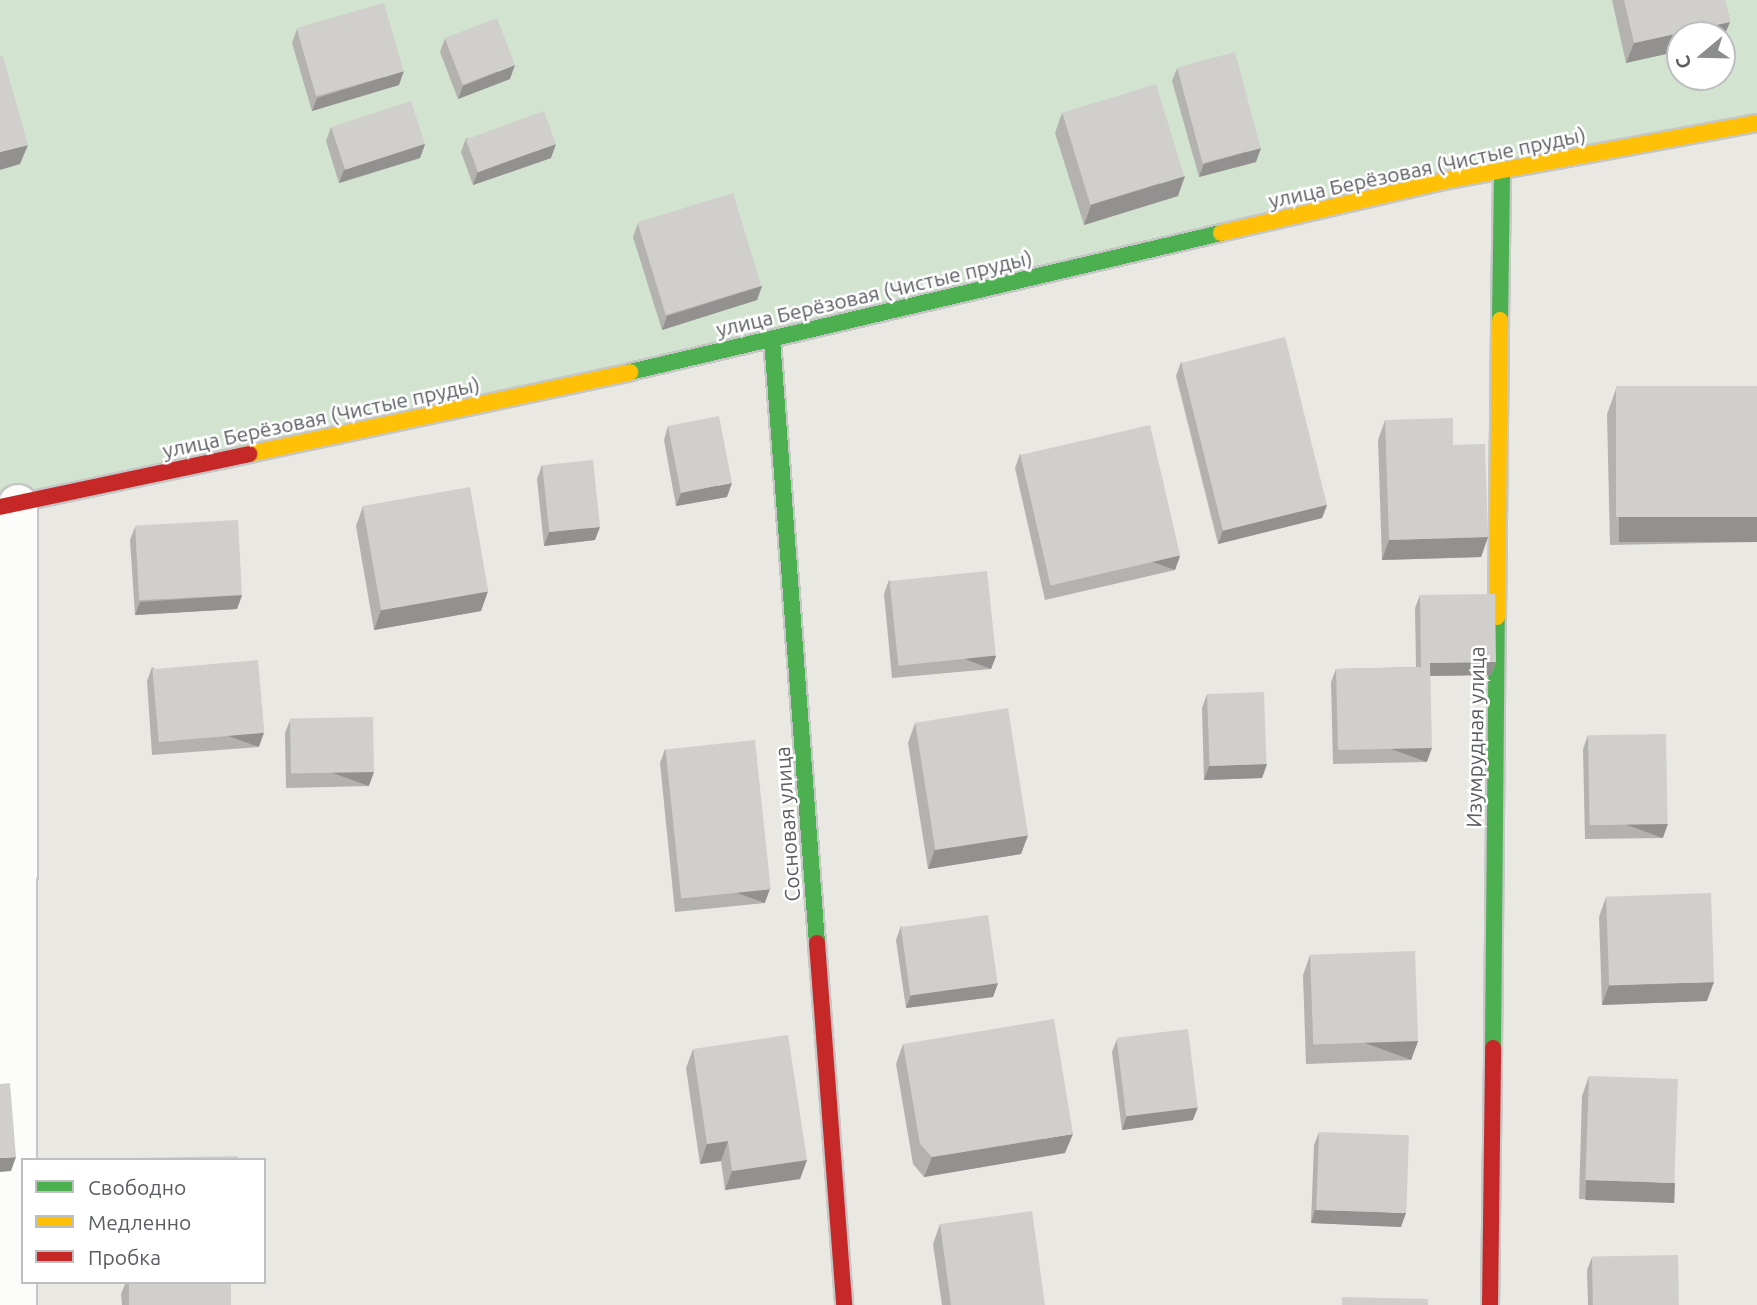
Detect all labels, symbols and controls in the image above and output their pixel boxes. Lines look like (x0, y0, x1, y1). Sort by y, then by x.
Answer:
north arrow (1666, 21, 1736, 91)
text: С (1671, 53, 1695, 72)
street label: улица Берёзовая (Чистые пруды) (1266, 121, 1588, 213)
street label: улица Берёзовая (Чистые пруды) (714, 244, 1034, 342)
street label: улица Берёзовая (Чистые пруды) (160, 371, 482, 463)
street label: Изумрудная улица (1461, 646, 1489, 828)
street label: Сосновая улица (769, 746, 805, 902)
legend (21, 1158, 266, 1284)
text: Свободно (88, 1175, 186, 1199)
text: Медленно (88, 1210, 191, 1234)
text: Пробка (88, 1245, 161, 1269)

